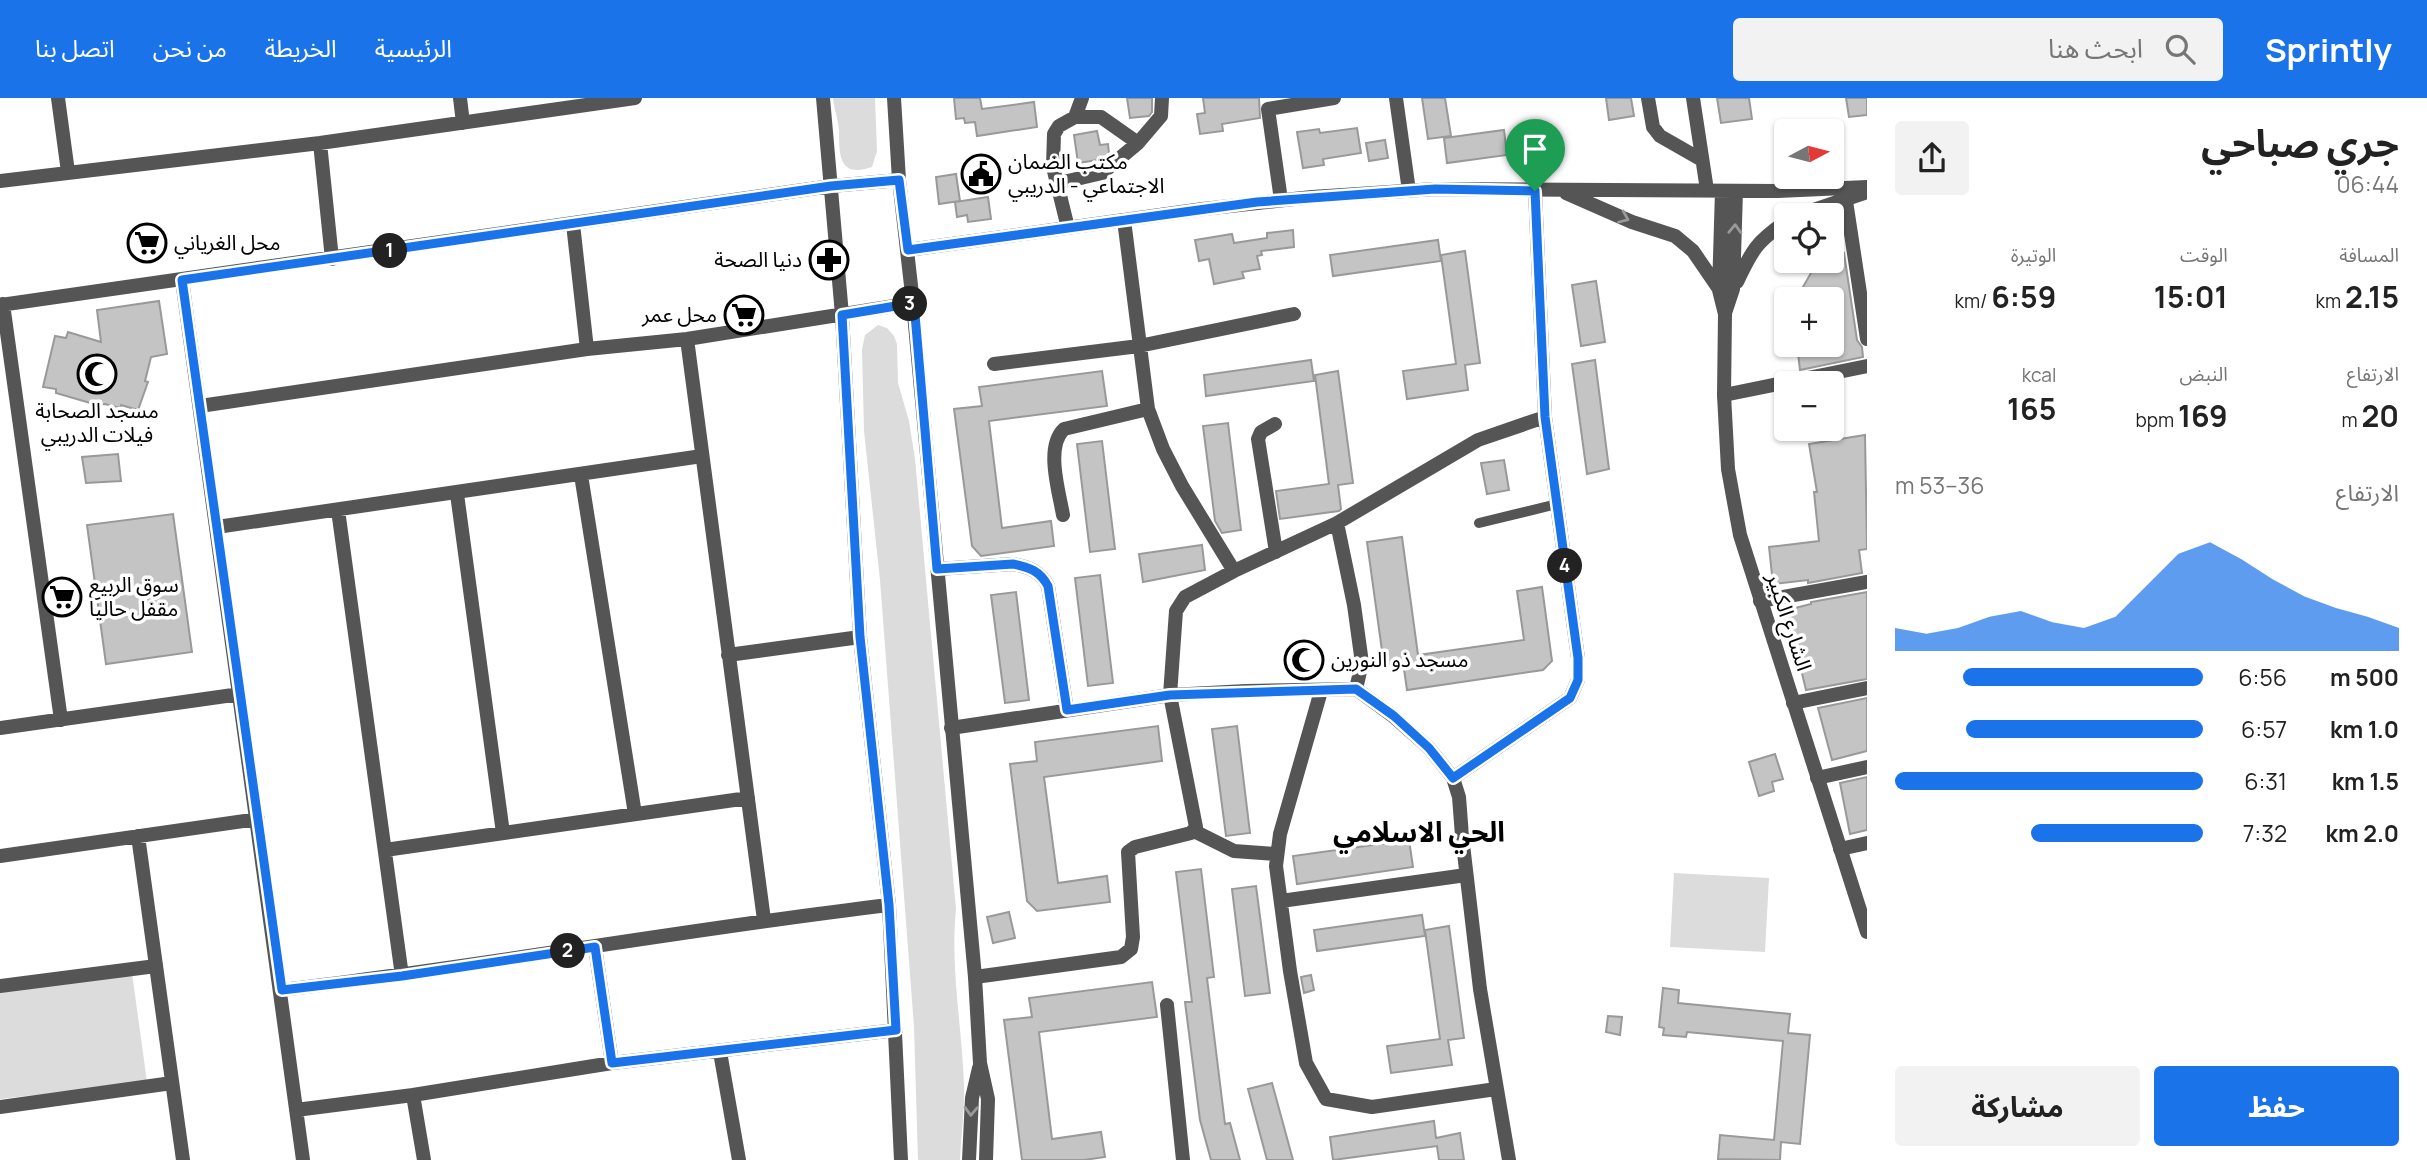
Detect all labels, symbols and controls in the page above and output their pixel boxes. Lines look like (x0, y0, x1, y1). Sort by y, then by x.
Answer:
search box (1733, 18, 2223, 81)
text: Sprintly (2265, 27, 2392, 72)
text: ابحث هنا (2048, 30, 2143, 66)
icon: search (2161, 30, 2199, 68)
text: اتصل بنا (35, 31, 115, 64)
text: من نحن (153, 31, 227, 64)
text: الخريطة (265, 31, 337, 64)
text: الرئيسية (375, 31, 452, 64)
text: جري صباحي (2201, 116, 2399, 168)
pin (1505, 119, 1565, 191)
north arrow (1774, 119, 1844, 189)
map controls (1774, 119, 1844, 441)
button: share (1895, 121, 1969, 195)
icon: arrive (1516, 130, 1554, 168)
place label: مكتب الضمان الاجتماعي - الدريبي (1008, 147, 1165, 202)
public building icon: مكتب الضمان الاجتماعي - الدريبي (960, 153, 1002, 195)
text: 06:44 (2336, 168, 2399, 200)
button: locate (1774, 203, 1844, 273)
one-way arrow (1617, 210, 1630, 224)
supermarket icon: محل الغرياني (126, 222, 168, 264)
one-way arrow (1727, 223, 1743, 233)
place label: محل الغرياني (174, 228, 281, 259)
pin: 1 (372, 234, 408, 268)
text: 1 (385, 237, 394, 263)
pharmacy icon: دنيا الصحة (808, 239, 850, 281)
text: الوتيرة (2011, 242, 2056, 268)
text: الوقت (2180, 242, 2228, 268)
text: المسافة (2339, 242, 2399, 268)
place label: دنيا الصحة (714, 245, 802, 273)
text: 6:59 (1991, 276, 2056, 317)
text: 15:01 (2154, 276, 2228, 317)
text: 2.15 (2345, 276, 2399, 317)
pin: 3 (892, 286, 928, 322)
button: + (1774, 287, 1844, 357)
text: /km (1954, 288, 1991, 314)
text: km (2316, 288, 2345, 314)
text: 3 (904, 290, 915, 316)
supermarket icon: محل عمر (723, 294, 765, 336)
place label: محل عمر (641, 300, 717, 328)
mosque icon: مسجد الصحابة فيلات الدريبي (76, 353, 118, 395)
text: النبض (2179, 361, 2228, 387)
text: الارتفاع (2347, 361, 2399, 387)
text: kcal (2022, 362, 2056, 388)
button: − (1774, 371, 1844, 441)
text: 165 (2007, 388, 2056, 429)
text: 169 (2178, 395, 2228, 436)
text: 20 (2361, 395, 2399, 436)
place label: مسجد الصحابة فيلات الدريبي (35, 396, 159, 451)
text: bpm (2136, 407, 2178, 433)
text: m (2341, 407, 2361, 433)
text: 36–53 m (1895, 469, 1985, 501)
text: الارتفاع (2336, 476, 2399, 508)
pin: 4 (1548, 548, 1582, 584)
text: 4 (1559, 552, 1570, 578)
street label: الشارع الكبير (1759, 568, 1819, 675)
place label: سوق الربيع مقفل حاليا (89, 570, 179, 622)
supermarket icon: سوق الربيع مقفل حاليا (41, 576, 83, 618)
mosque icon: مسجد ذو النورين (1283, 639, 1325, 681)
place label: مسجد ذو النورين (1331, 645, 1469, 673)
text: 6:56 (2238, 661, 2287, 693)
text: 500 m (2330, 661, 2399, 693)
text: 6:57 (2241, 713, 2287, 745)
text: 1.0 km (2330, 713, 2399, 745)
text: 6:31 (2244, 765, 2287, 797)
text: 1.5 km (2332, 765, 2399, 797)
district label: الحي الاسلامي (1333, 812, 1505, 854)
text: 7:32 (2243, 817, 2287, 849)
text: 2.0 km (2326, 817, 2399, 849)
pin: 2 (550, 934, 586, 968)
text: 2 (562, 937, 573, 963)
button: مشاركة (1895, 1066, 2140, 1146)
button: حفظ (2154, 1066, 2399, 1146)
one-way arrow (964, 1106, 979, 1117)

